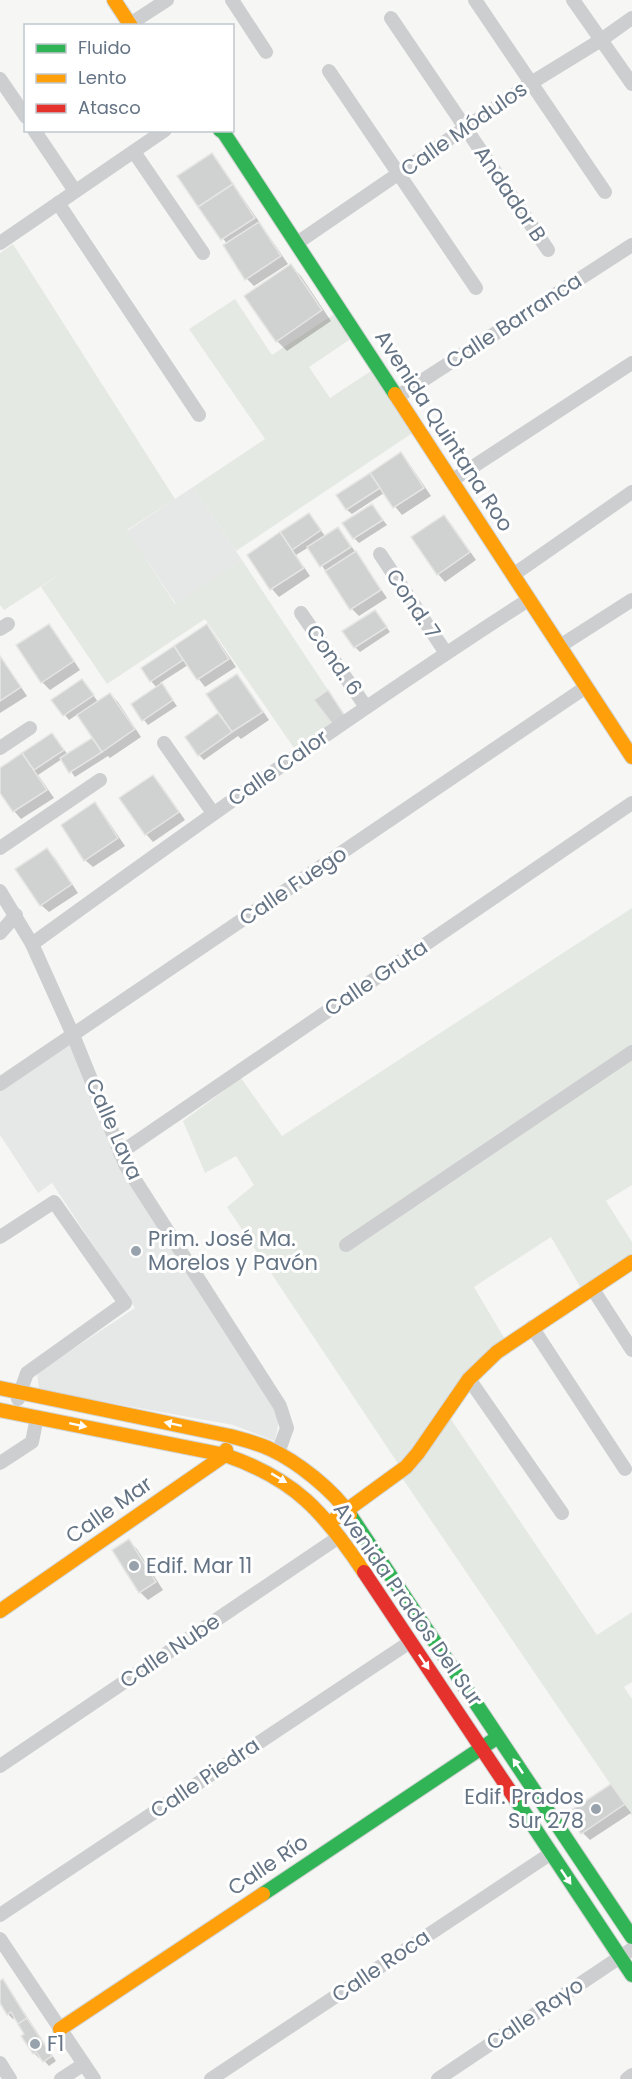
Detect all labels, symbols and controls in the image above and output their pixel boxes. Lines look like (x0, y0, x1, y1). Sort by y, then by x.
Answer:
legend (24, 24, 234, 132)
text: Fluido (78, 35, 131, 60)
text: Lento (78, 65, 127, 90)
street label: Calle Módulos (395, 74, 533, 183)
text: Atasco (78, 95, 141, 120)
street label: Andador B (468, 140, 553, 247)
street label: Calle Barranca (440, 266, 587, 375)
street label: Avenida Quintana Roo (368, 324, 521, 537)
street label: Cond. 7 (379, 563, 447, 644)
street label: Cond. 6 (299, 618, 369, 701)
street label: Calle Calor (222, 722, 334, 813)
street label: Calle Fuego (233, 839, 352, 932)
street label: Calle Gruta (318, 932, 433, 1023)
street label: Calle Lava (79, 1073, 150, 1184)
place label: Prim. José Ma. Morelos y Pavón (148, 1224, 318, 1277)
marker: Prim. José Ma. Morelos y Pavón (129, 1244, 143, 1258)
one-way arrow (163, 1419, 182, 1428)
one-way arrow (69, 1421, 88, 1430)
street label: Calle Mar (60, 1469, 158, 1550)
one-way arrow (271, 1472, 287, 1483)
street label: Avenida Prados Del Sur (327, 1496, 490, 1711)
place label: Edif. Mar 11 (146, 1551, 252, 1580)
marker: Edif. Mar 11 (127, 1559, 141, 1573)
street label: Calle Nube (114, 1606, 225, 1695)
one-way arrow (418, 1654, 429, 1671)
street label: Calle Piedra (144, 1730, 265, 1825)
one-way arrow (512, 1758, 524, 1774)
place label: Edif. Prados Sur 278 (464, 1782, 584, 1835)
marker: Edif. Prados Sur 278 (589, 1802, 603, 1816)
street label: Calle Río (222, 1827, 313, 1902)
one-way arrow (560, 1869, 572, 1885)
street label: Calle Roca (326, 1922, 435, 2009)
street label: Calle Rayo (480, 1970, 589, 2057)
place label: F1 (47, 2029, 64, 2058)
marker: F1 (28, 2037, 42, 2051)

